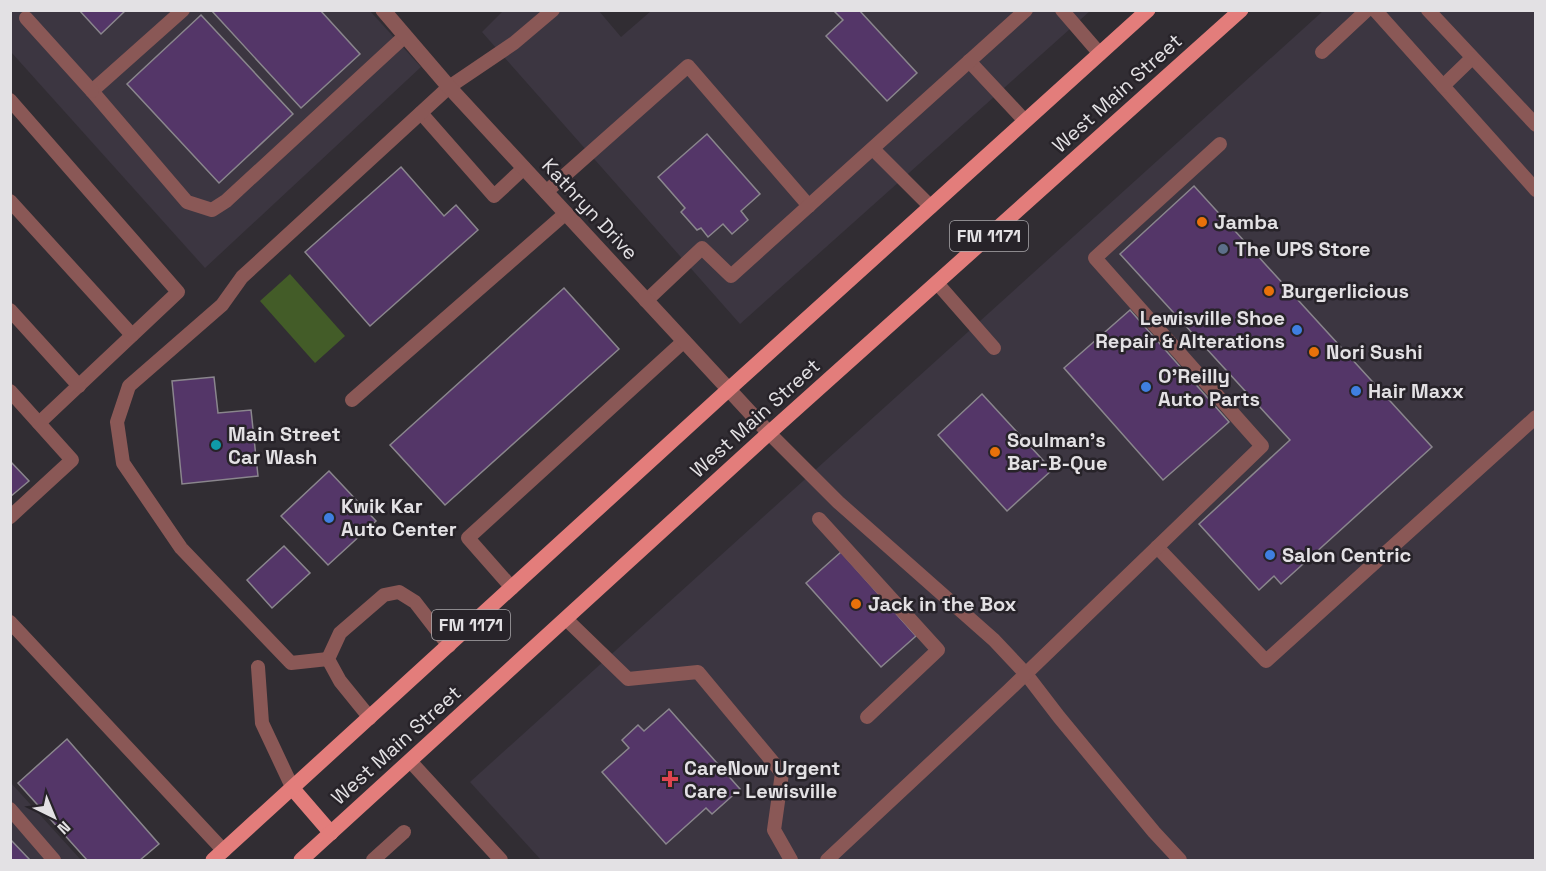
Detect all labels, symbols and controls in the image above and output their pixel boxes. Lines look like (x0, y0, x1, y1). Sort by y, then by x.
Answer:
street label: West Main Street (1047, 28, 1187, 158)
street label: Kathryn Drive (536, 153, 644, 265)
place label: Jamba (1214, 209, 1279, 235)
marker: Jamba (1195, 215, 1209, 229)
road number: FM 1171 (950, 221, 1028, 251)
place label: The UPS Store (1235, 236, 1371, 262)
marker: The UPS Store (1216, 242, 1230, 256)
place label: Burgerlicious (1281, 278, 1409, 304)
marker: Burgerlicious (1262, 284, 1276, 298)
place label: Lewisville Shoe Repair & Alterations (1095, 305, 1285, 354)
marker: Lewisville Shoe Repair & Alterations (1290, 323, 1304, 337)
place label: Nori Sushi (1326, 339, 1423, 365)
marker: Nori Sushi (1307, 345, 1321, 359)
street label: West Main Street (685, 353, 825, 483)
place label: O'Reilly Auto Parts (1158, 363, 1260, 412)
place label: Hair Maxx (1368, 378, 1464, 404)
marker: O'Reilly Auto Parts (1139, 380, 1153, 394)
marker: Hair Maxx (1349, 384, 1363, 398)
place label: Main Street Car Wash (228, 421, 341, 470)
place label: Soulman's Bar-B-Que (1007, 427, 1107, 476)
marker: Main Street Car Wash (209, 438, 223, 452)
marker: Soulman's Bar-B-Que (988, 445, 1002, 459)
place label: Kwik Kar Auto Center (341, 493, 457, 542)
marker: Kwik Kar Auto Center (322, 511, 336, 525)
place label: Salon Centric (1282, 542, 1411, 568)
marker: Salon Centric (1263, 548, 1277, 562)
place label: Jack in the Box (868, 591, 1017, 617)
marker: Jack in the Box (849, 597, 863, 611)
road number: FM 1171 (432, 610, 510, 640)
street label: West Main Street (326, 680, 466, 810)
place label: CareNow Urgent Care - Lewisville (684, 755, 840, 804)
marker: CareNow Urgent Care - Lewisville (661, 770, 679, 788)
north arrow (24, 787, 84, 847)
text: N (53, 816, 75, 839)

